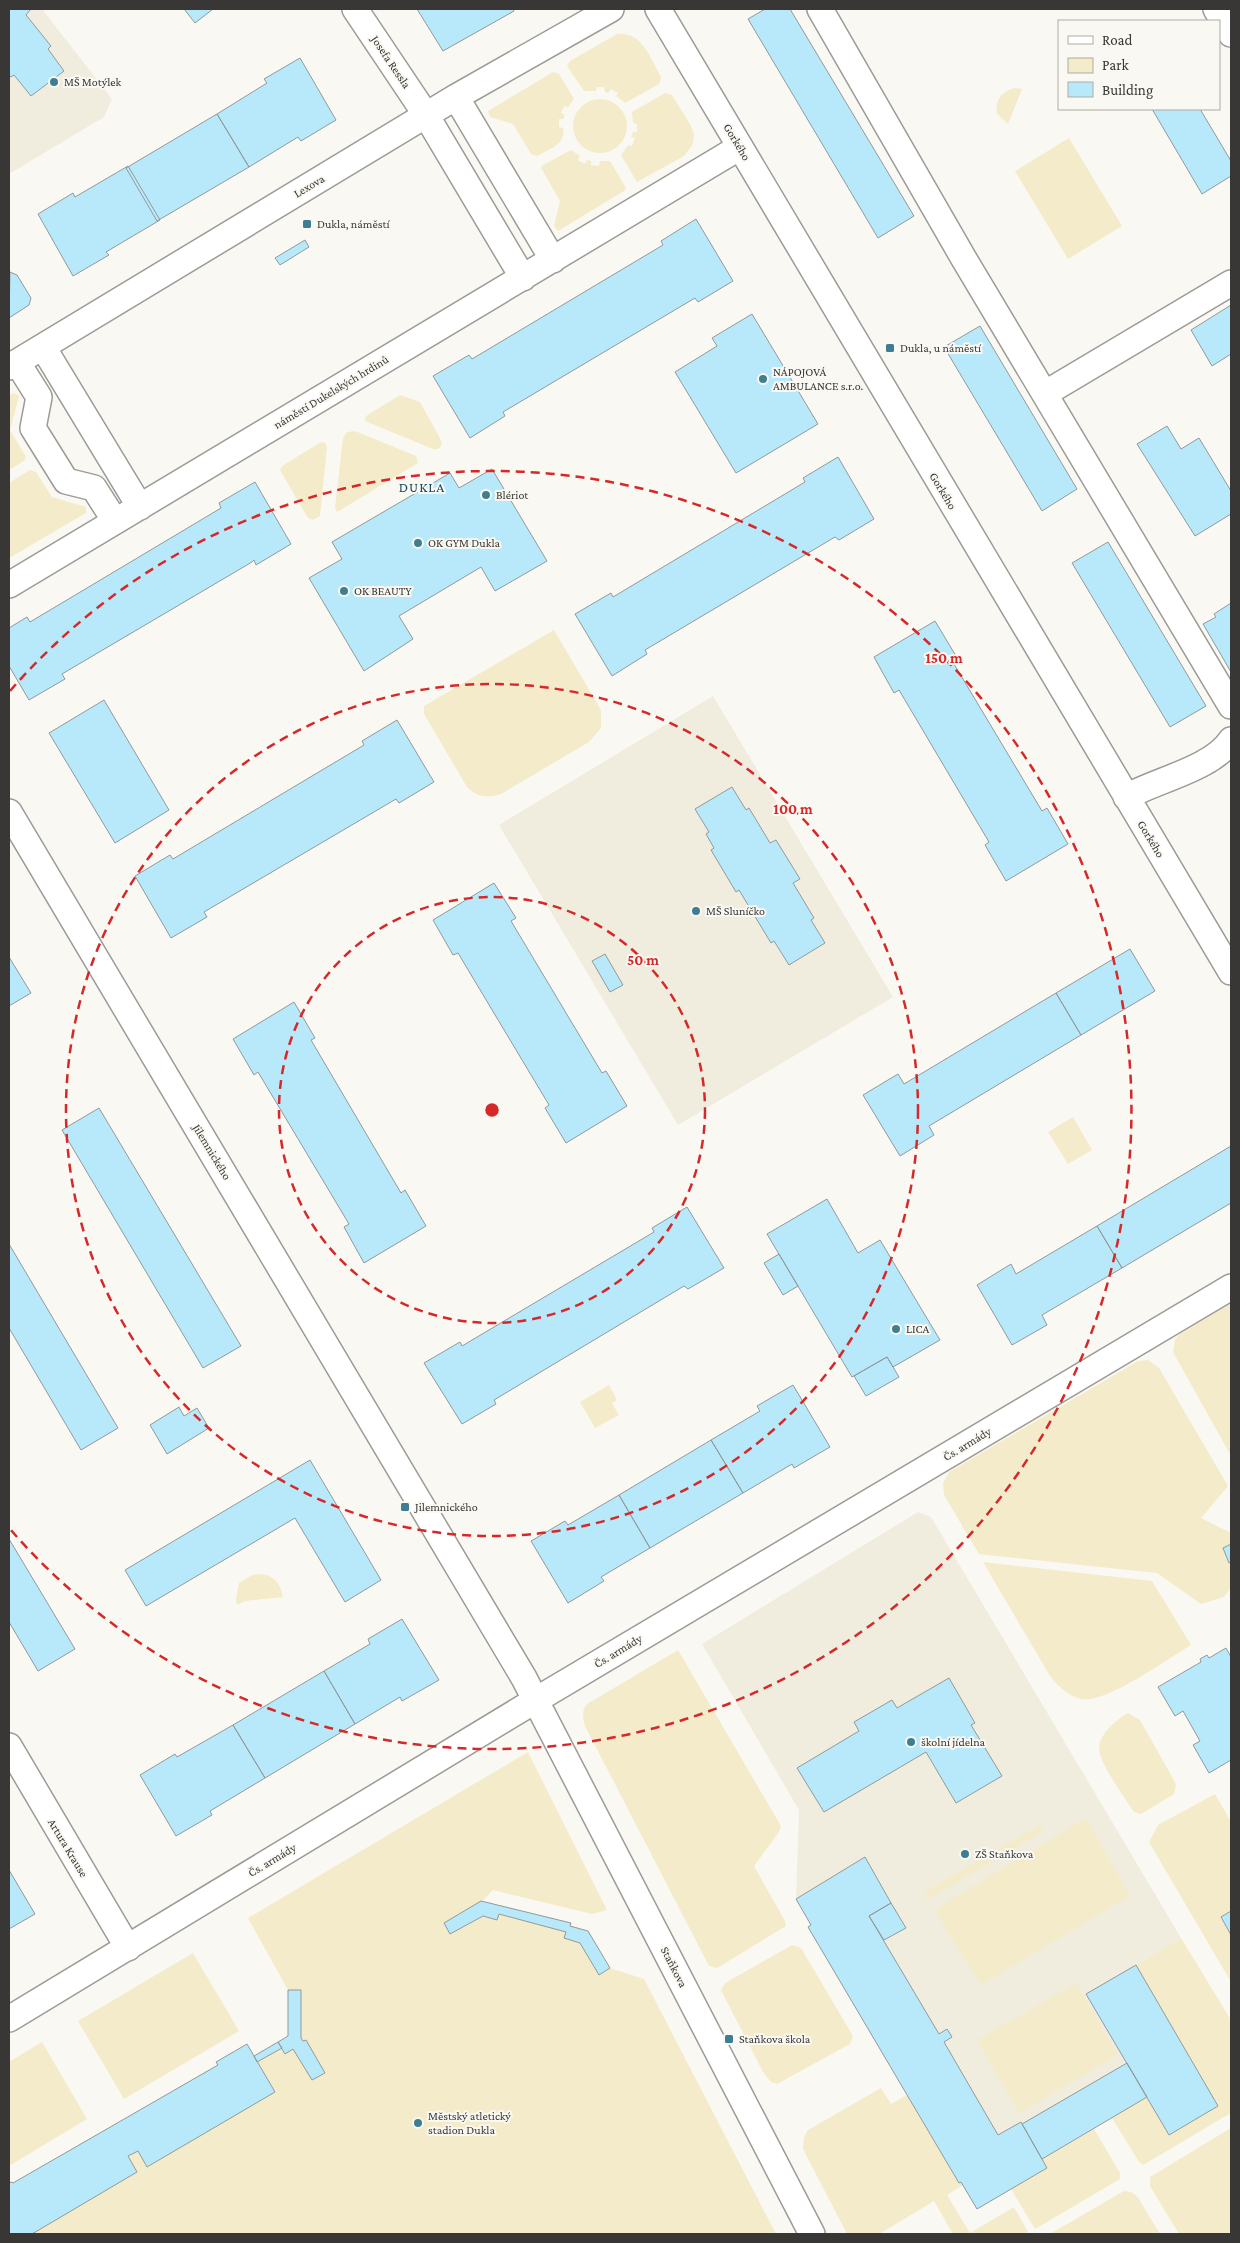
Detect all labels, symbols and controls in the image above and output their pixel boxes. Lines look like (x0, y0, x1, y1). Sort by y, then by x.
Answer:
legend (1058, 20, 1220, 110)
street label: Josefa Ressla (368, 32, 414, 91)
text: Road (1102, 32, 1133, 48)
text: Park (1102, 57, 1129, 73)
place label: MŠ Motýlek (64, 75, 122, 89)
marker: MŠ Motýlek (48, 76, 60, 88)
text: Building (1102, 82, 1153, 99)
street label: Gorkého (720, 121, 754, 163)
street label: Lexova (291, 171, 327, 201)
place label: Dukla, náměstí (317, 217, 390, 231)
marker: Dukla, náměstí (301, 218, 313, 230)
place label: Dukla, u náměstí (900, 341, 982, 355)
marker: Dukla, u náměstí (884, 342, 896, 354)
street label: náměstí Dukelských hrdinů (271, 352, 391, 432)
place label: NÁPOJOVÁ AMBULANCE s.r.o. (773, 365, 863, 393)
marker: NÁPOJOVÁ AMBULANCE s.r.o. (757, 373, 769, 385)
street label: Gorkého (926, 470, 960, 512)
district label: DUKLA (399, 479, 445, 495)
place label: Blériot (496, 488, 529, 502)
marker: Blériot (480, 489, 492, 501)
place label: OK GYM Dukla (428, 536, 501, 550)
marker: OK GYM Dukla (412, 537, 424, 549)
place label: OK BEAUTY (354, 584, 412, 598)
marker: OK BEAUTY (338, 585, 350, 597)
text: 150 m (925, 650, 963, 666)
text: 100 m (773, 801, 813, 817)
street label: Gorkého (1134, 818, 1168, 860)
place label: MŠ Sluníčko (706, 904, 765, 918)
marker: MŠ Sluníčko (690, 905, 702, 917)
text: 50 m (627, 952, 659, 968)
centre of rings (483, 1101, 501, 1119)
street label: Jilemnického (189, 1121, 234, 1183)
place label: LICA (906, 1322, 930, 1336)
marker: LICA (890, 1323, 902, 1335)
street label: Čs. armády (940, 1424, 994, 1464)
place label: Jilemnického (414, 1500, 478, 1514)
marker: Jilemnického (399, 1501, 411, 1513)
street label: Čs. armády (591, 1631, 645, 1671)
place label: školní jídelna (921, 1735, 986, 1749)
marker: školní jídelna (905, 1736, 917, 1748)
street label: Artura Krause (45, 1816, 91, 1880)
street label: Čs. armády (245, 1840, 299, 1880)
place label: ZŠ Staňkova (975, 1847, 1034, 1861)
marker: ZŠ Staňkova (959, 1848, 971, 1860)
street label: Staňkova (658, 1944, 690, 1990)
place label: Staňkova škola (739, 2032, 811, 2046)
marker: Staňkova škola (723, 2033, 735, 2045)
place label: Městský atletický stadion Dukla (428, 2109, 511, 2137)
marker: Městský atletický stadion Dukla (412, 2117, 424, 2129)

